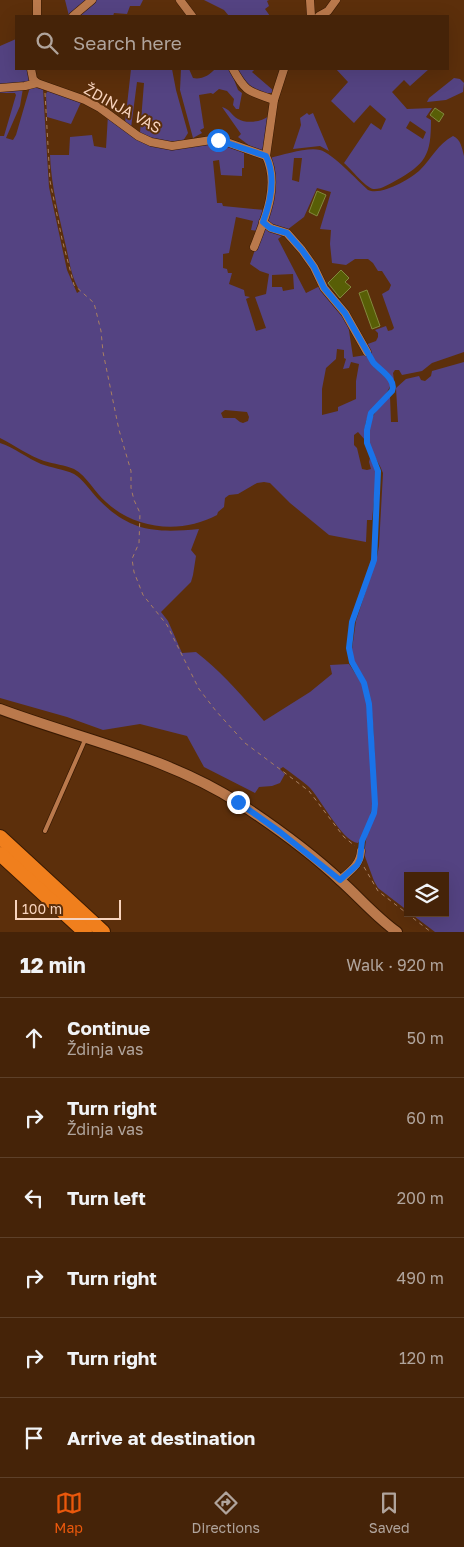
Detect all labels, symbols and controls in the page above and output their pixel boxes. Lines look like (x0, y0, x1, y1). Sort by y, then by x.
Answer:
search box (15, 15, 449, 70)
icon: search (33, 29, 61, 57)
text: Search here (73, 31, 182, 54)
street label: ŽDINJA VAS (81, 79, 165, 137)
route start (207, 129, 230, 152)
route end (227, 791, 250, 814)
map controls (404, 872, 449, 917)
button: layers (404, 872, 449, 917)
scale bar (15, 897, 121, 920)
text: 100 m (22, 900, 62, 917)
text: 12 min (20, 952, 86, 978)
text: Walk · 920 m (346, 955, 444, 975)
text: Continue (67, 1016, 150, 1039)
icon: ahead (20, 1024, 48, 1052)
text: 50 m (407, 1028, 444, 1048)
text: Ždinja vas (67, 1039, 144, 1059)
text: Turn right (67, 1096, 157, 1119)
icon: right (20, 1104, 48, 1132)
text: 60 m (406, 1108, 444, 1128)
text: Ždinja vas (67, 1119, 144, 1139)
icon: left (20, 1184, 48, 1212)
text: Turn left (67, 1186, 146, 1209)
text: 200 m (397, 1188, 444, 1208)
icon: right (20, 1264, 48, 1292)
text: Turn right (67, 1266, 157, 1289)
text: 490 m (396, 1268, 444, 1288)
icon: right (20, 1344, 48, 1372)
text: Turn right (67, 1346, 157, 1369)
text: 120 m (399, 1348, 444, 1368)
icon: arrive (20, 1424, 48, 1452)
text: Arrive at destination (67, 1426, 255, 1449)
tab: Map (54, 1489, 83, 1536)
tab: Directions (192, 1489, 260, 1536)
tab: Saved (369, 1489, 410, 1536)

